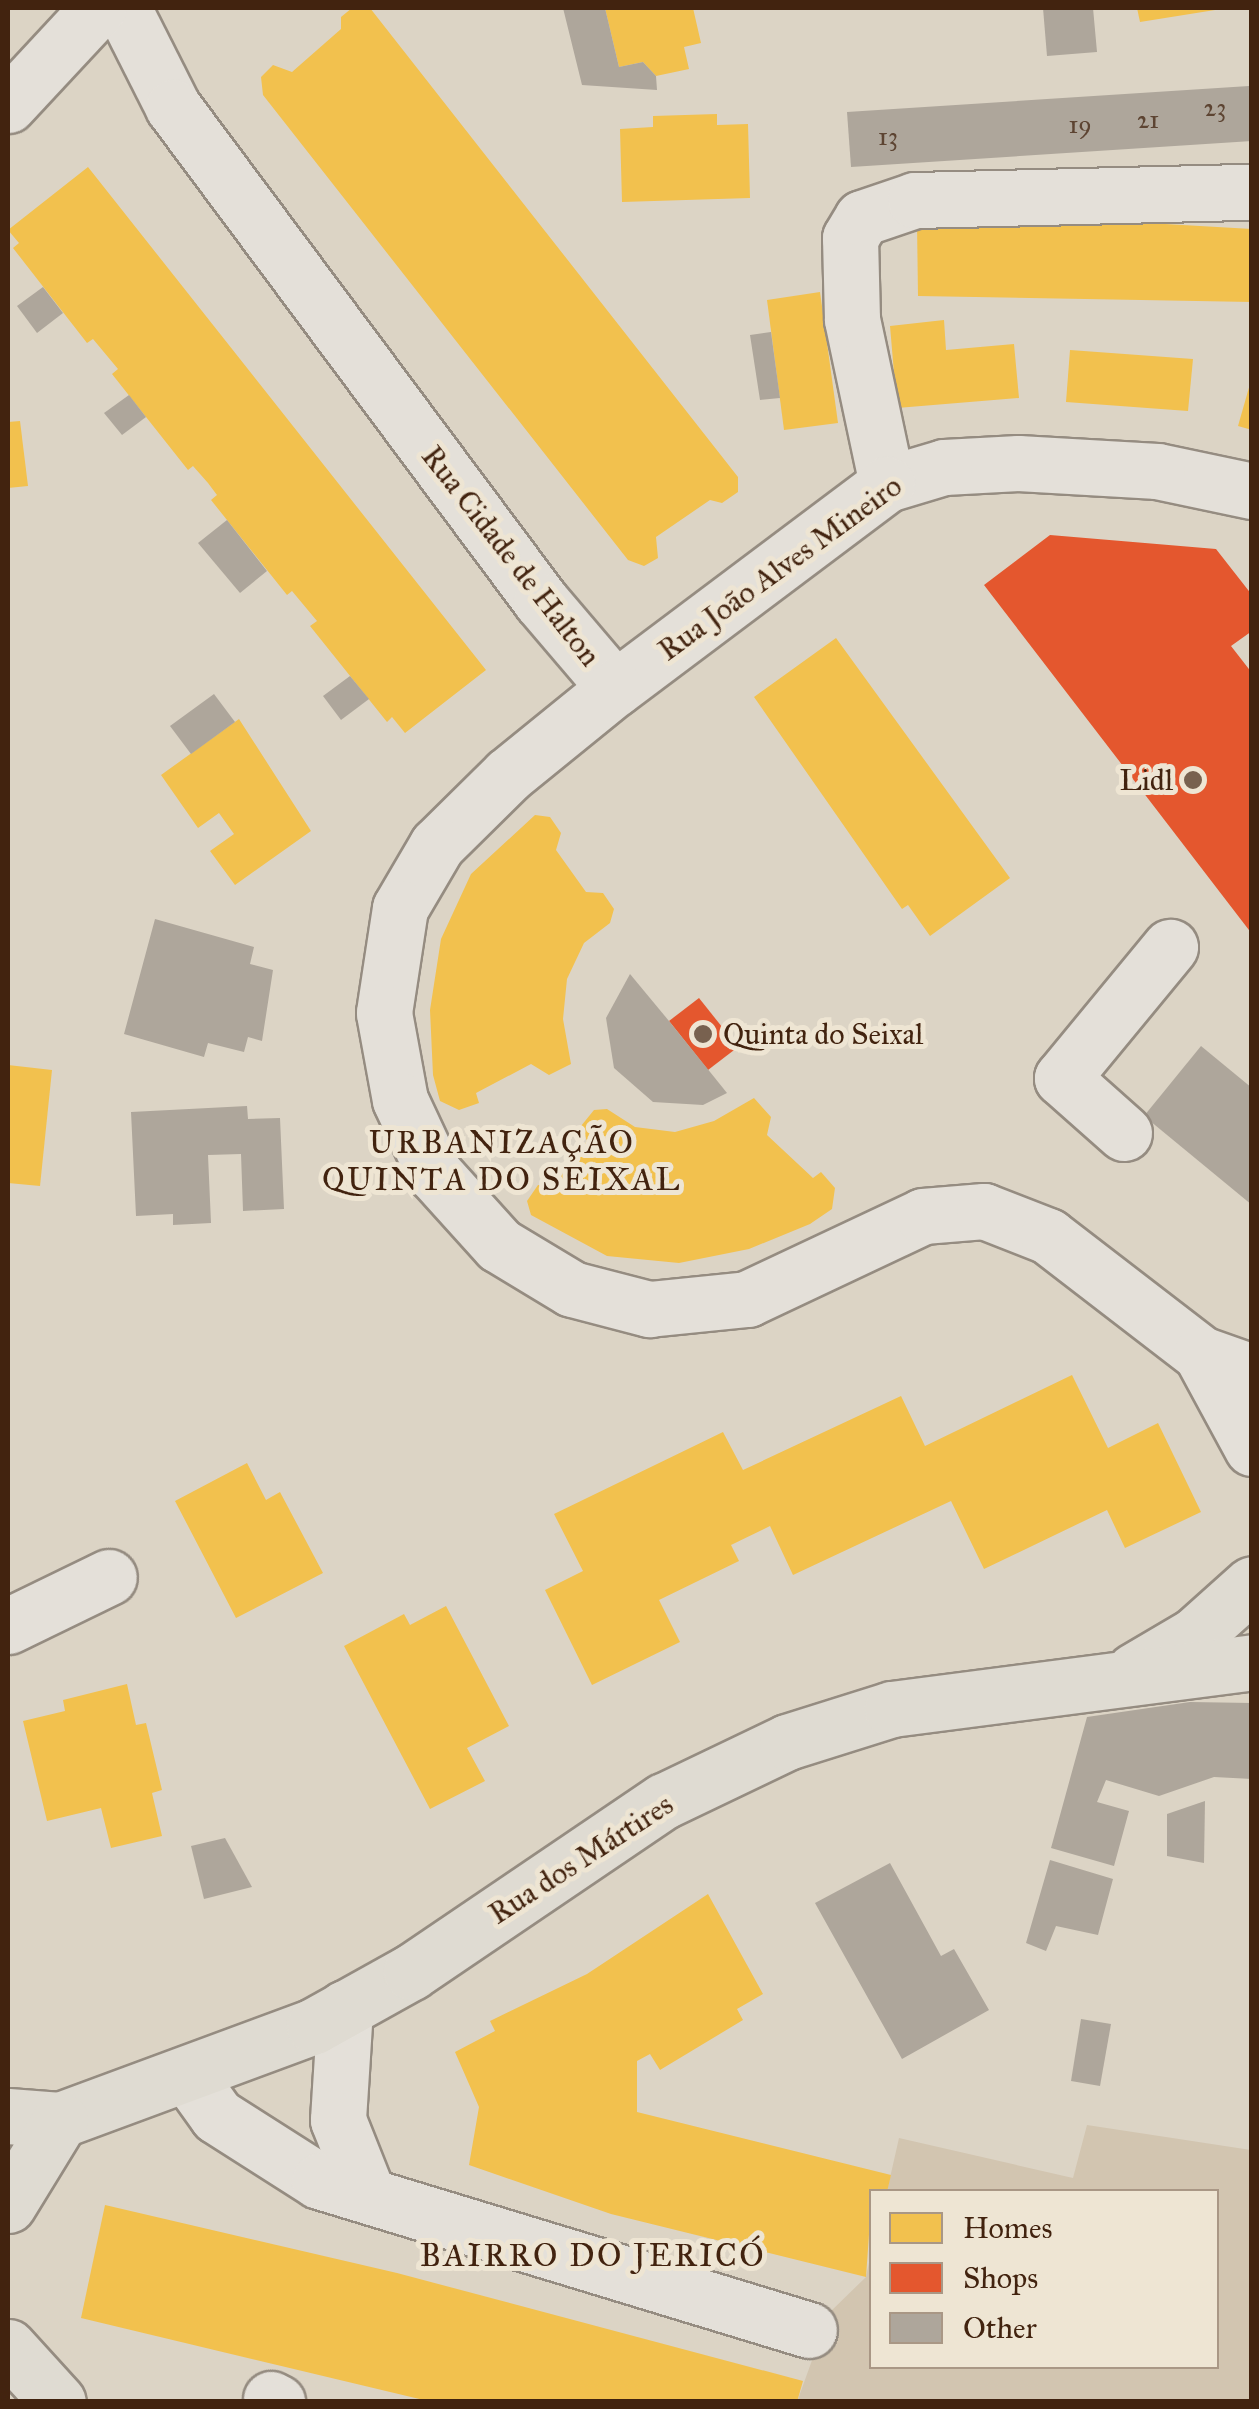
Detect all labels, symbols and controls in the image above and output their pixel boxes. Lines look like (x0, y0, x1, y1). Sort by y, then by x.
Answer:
house number: 23 (1204, 93, 1226, 123)
house number: 21 (1137, 105, 1159, 135)
house number: 19 (1068, 110, 1092, 140)
house number: 13 (878, 122, 898, 152)
street label: Rua Cidade de Halton (414, 439, 608, 673)
street label: Rua João Alves Mineiro (651, 468, 909, 668)
place label: Lidl (1120, 762, 1173, 798)
marker: Lidl (1182, 769, 1204, 791)
place label: Quinta do Seixal (723, 1016, 923, 1052)
marker: Quinta do Seixal (692, 1023, 714, 1045)
district label: URBANIZAÇÃO QUINTA DO SEIXAL (322, 1125, 682, 1200)
street label: Rua dos Mártires (482, 1786, 680, 1932)
legend (869, 2189, 1219, 2369)
text: Homes (963, 2210, 1052, 2246)
district label: BAIRRO DO JERICÓ (420, 2237, 766, 2275)
text: Shops (963, 2260, 1038, 2296)
text: Other (963, 2310, 1037, 2346)

